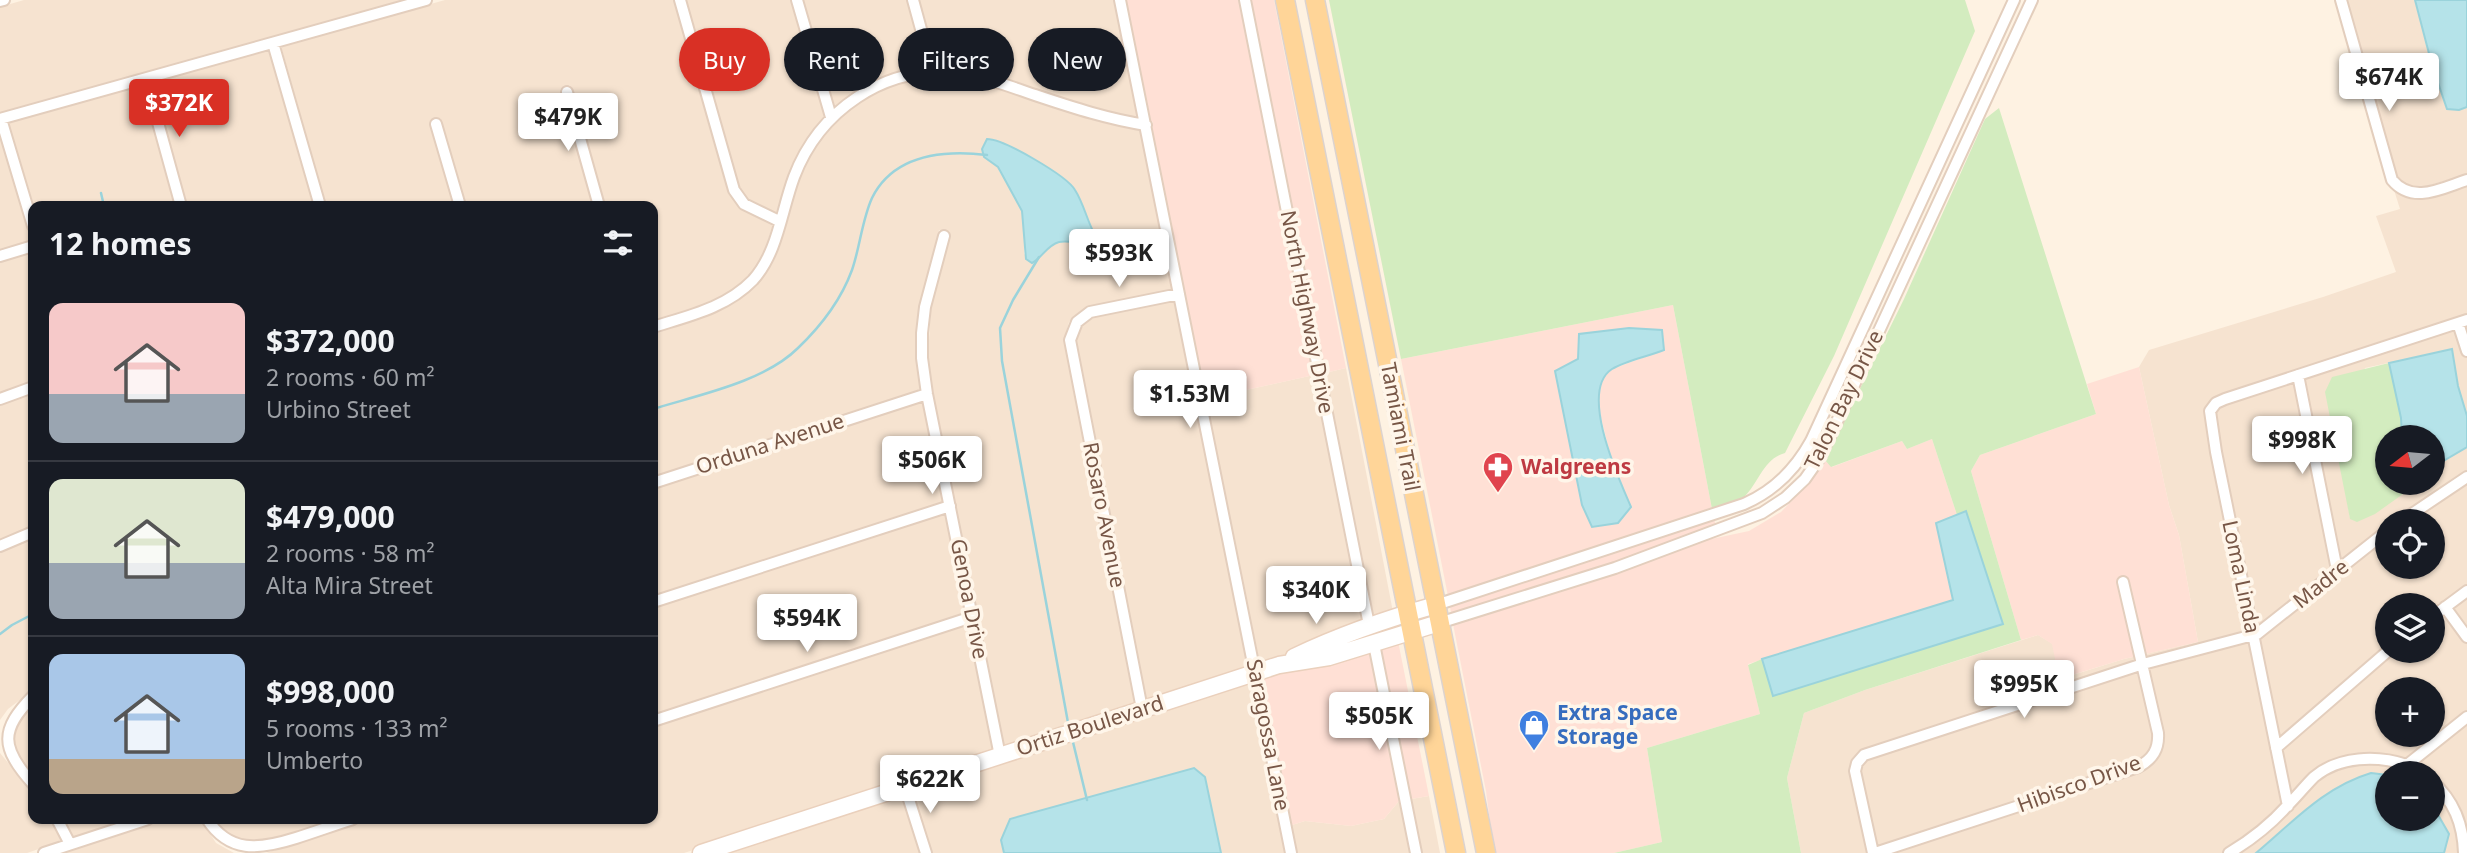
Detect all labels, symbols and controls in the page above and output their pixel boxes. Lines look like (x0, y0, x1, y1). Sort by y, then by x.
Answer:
chip: Buy (679, 28, 770, 91)
chip: Rent (784, 28, 884, 91)
chip: Filters (898, 28, 1014, 91)
chip: New (1028, 28, 1126, 91)
pin: $674K (2340, 54, 2438, 113)
text: $674K (2355, 60, 2423, 92)
pin: $372K (130, 80, 228, 139)
text: $372K (145, 86, 213, 118)
pin: $479K (519, 94, 617, 153)
text: $479K (534, 100, 602, 132)
street label: North Highway Drive (1275, 208, 1341, 416)
text: 12 homes (49, 223, 192, 264)
icon: filters (599, 224, 637, 262)
pin: $593K (1070, 230, 1168, 289)
text: $593K (1085, 236, 1153, 268)
text: $372,000 (266, 320, 395, 361)
street label: Talon Bay Drive (1797, 325, 1889, 474)
icon: home (105, 331, 189, 415)
street label: Tamiami Trail (1375, 360, 1427, 494)
text: 2 rooms · 60 m² (266, 361, 435, 393)
pin: $1.53M (1133, 370, 1247, 430)
text: $1.53M (1150, 377, 1230, 409)
text: Urbino Street (266, 393, 411, 425)
street label: Orduna Avenue (692, 406, 847, 480)
pin: $998K (2253, 416, 2351, 476)
text: $998K (2268, 423, 2336, 455)
north arrow (2375, 425, 2445, 495)
map controls (2375, 425, 2445, 831)
pin: $506K (883, 436, 981, 496)
street label: Rosaro Avenue (1077, 440, 1133, 590)
text: $506K (898, 443, 966, 475)
pharmacy icon: Walgreens (1481, 450, 1515, 494)
place label: Walgreens (1521, 452, 1631, 480)
text: $479,000 (266, 496, 395, 537)
icon: home (105, 507, 189, 591)
button: locate (2375, 509, 2445, 579)
street label: Loma Linda (2216, 518, 2268, 636)
street label: Genoa Drive (945, 536, 995, 661)
text: 2 rooms · 58 m² (266, 537, 435, 569)
street label: Madre (2287, 552, 2354, 614)
pin: $340K (1267, 566, 1365, 626)
text: Alta Mira Street (266, 569, 433, 601)
text: $340K (1282, 573, 1350, 605)
button: layers (2375, 593, 2445, 663)
pin: $594K (758, 594, 856, 654)
text: $594K (773, 601, 841, 633)
street label: Saragossa Lane (1241, 657, 1297, 813)
pin: $995K (1975, 660, 2073, 720)
text: $995K (1990, 667, 2058, 699)
text: $998,000 (266, 671, 395, 712)
button: + (2375, 677, 2445, 747)
icon: home (105, 682, 189, 766)
street label: Ortiz Boulevard (1013, 688, 1167, 762)
pin: $505K (1330, 692, 1428, 752)
place label: Extra Space Storage (1557, 698, 1678, 750)
text: $505K (1345, 699, 1413, 731)
shop icon: Extra Space Storage (1517, 708, 1551, 752)
text: 5 rooms · 133 m² (266, 712, 448, 744)
text: Umberto (266, 744, 363, 776)
street label: Hibisco Drive (2013, 748, 2144, 818)
pin: $622K (881, 756, 979, 815)
button: − (2375, 761, 2445, 831)
text: $622K (896, 762, 964, 794)

